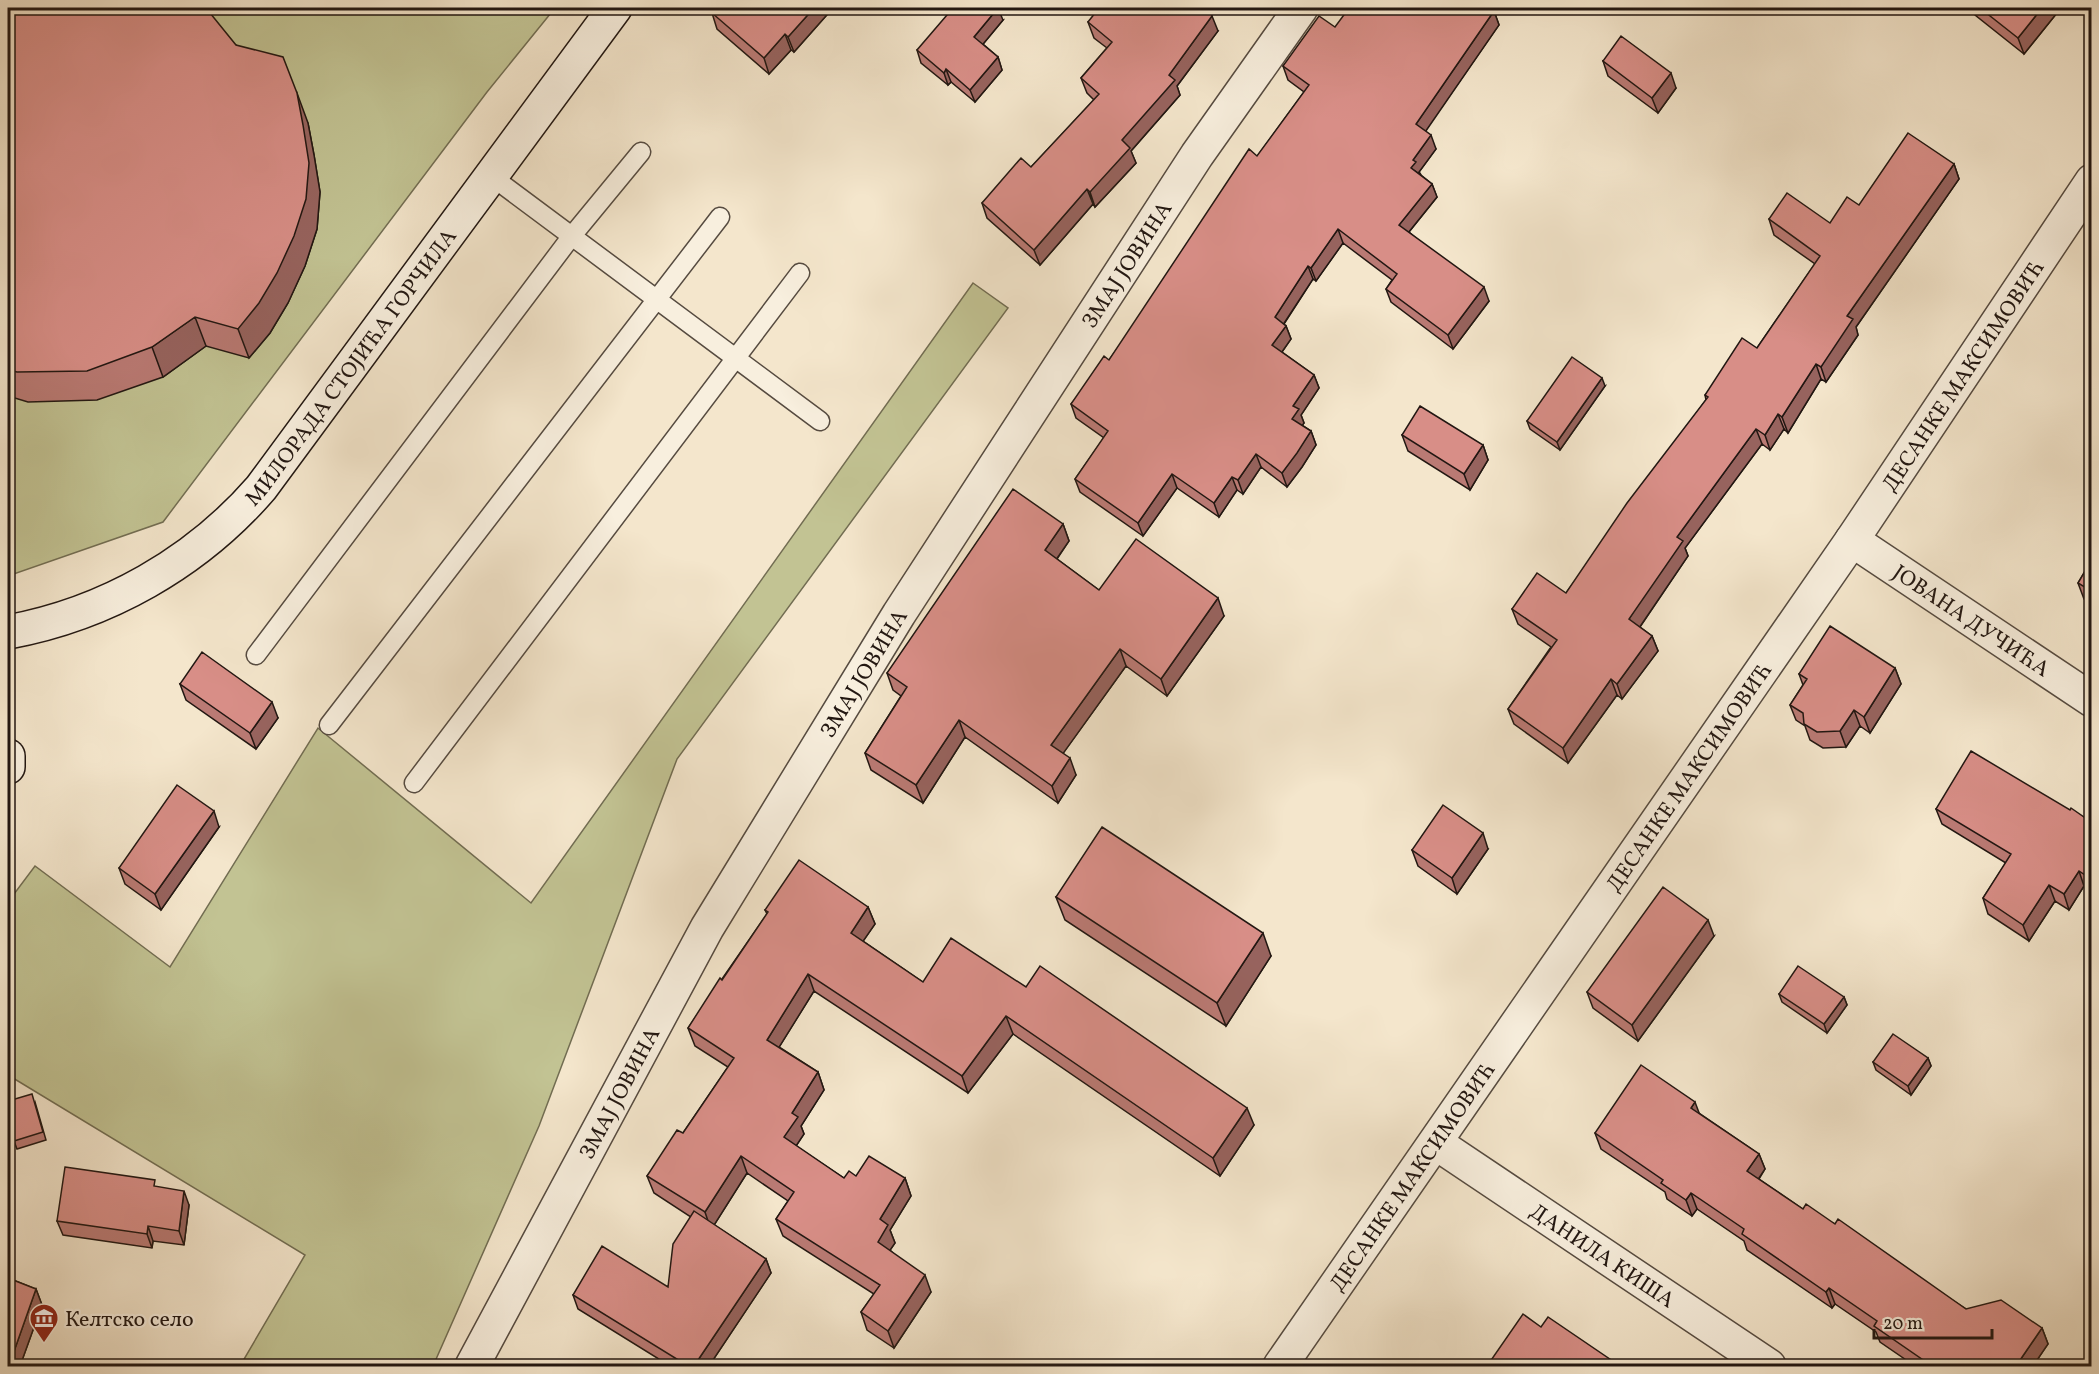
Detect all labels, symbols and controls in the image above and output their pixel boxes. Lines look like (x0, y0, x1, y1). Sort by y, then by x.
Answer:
street label: ЗМАЈ ЈОВИНА (1075, 196, 1181, 335)
street label: МИЛОРАДА СТОЈИЋА ГОРЧИЛА (239, 223, 465, 514)
street label: ДЕСАНКЕ МАКСИМОВИЋ (1876, 255, 2053, 499)
street label: ЈОВАНА ДУЧИЋА (1886, 558, 2055, 686)
street label: ЗМАЈ ЈОВИНА (814, 604, 916, 744)
street label: ДЕСАНКЕ МАКСИМОВИЋ (1600, 657, 1781, 899)
street label: ЗМАЈ ЈОВИНА (573, 1022, 669, 1166)
street label: ДЕСАНКЕ МАКСИМОВИЋ (1323, 1057, 1504, 1298)
street label: ДАНИЛА КИША (1523, 1197, 1680, 1317)
museum icon: Келтско село (28, 1302, 60, 1344)
scale bar (1874, 1302, 1992, 1340)
place label: Келтско село (65, 1305, 194, 1336)
text: 20 m (1883, 1312, 1923, 1337)

